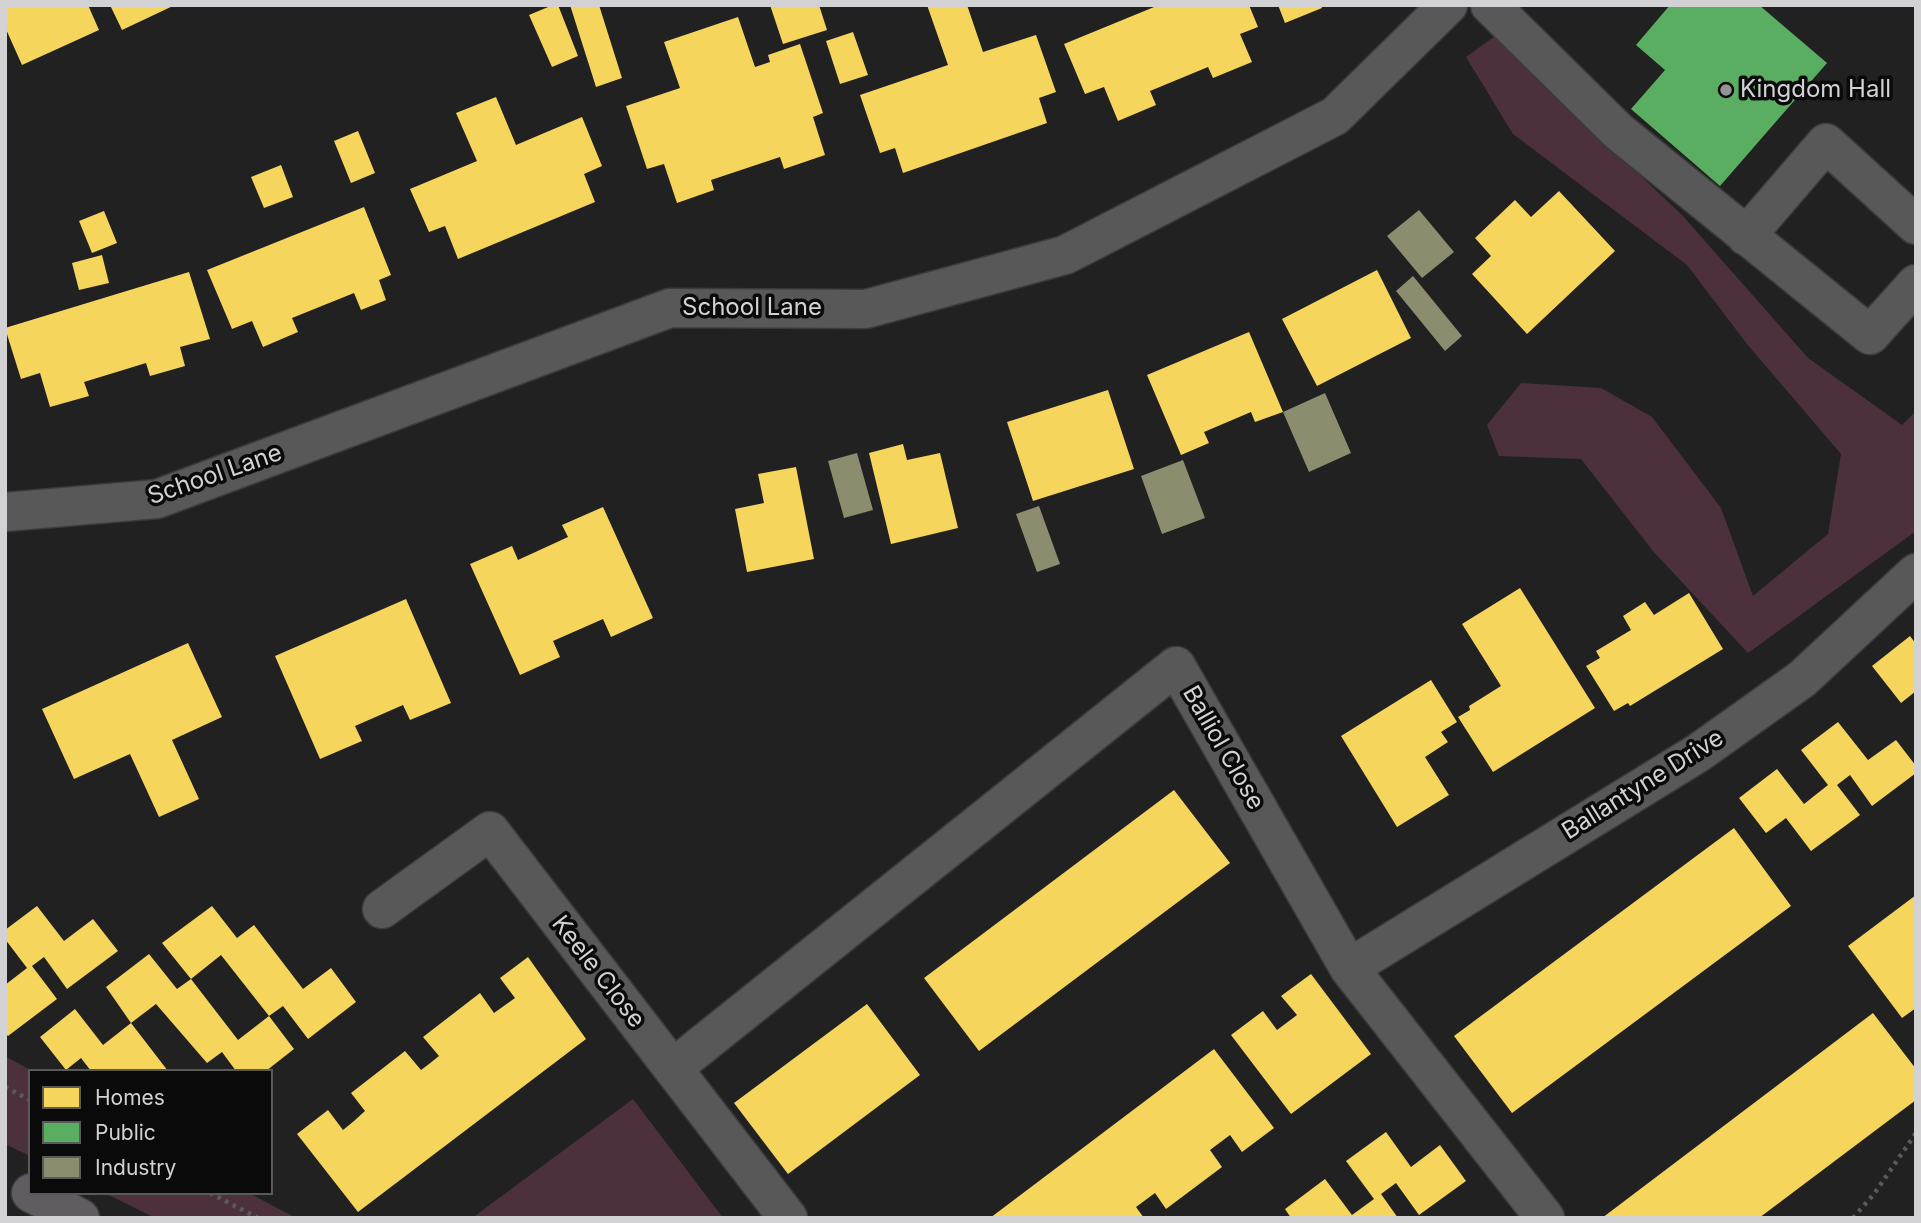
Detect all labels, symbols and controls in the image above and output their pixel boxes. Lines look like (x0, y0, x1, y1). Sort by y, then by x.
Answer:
place label: Kingdom Hall (1740, 76, 1891, 104)
marker: Kingdom Hall (1718, 82, 1734, 98)
street label: School Lane (682, 294, 822, 322)
street label: School Lane (144, 439, 286, 511)
street label: Balliol Close (1176, 681, 1270, 815)
street label: Ballantyne Drive (1557, 724, 1729, 846)
street label: Keele Close (545, 910, 651, 1034)
legend (28, 1069, 273, 1195)
text: Homes (95, 1085, 165, 1110)
text: Public (95, 1120, 156, 1145)
text: Industry (95, 1155, 176, 1180)

